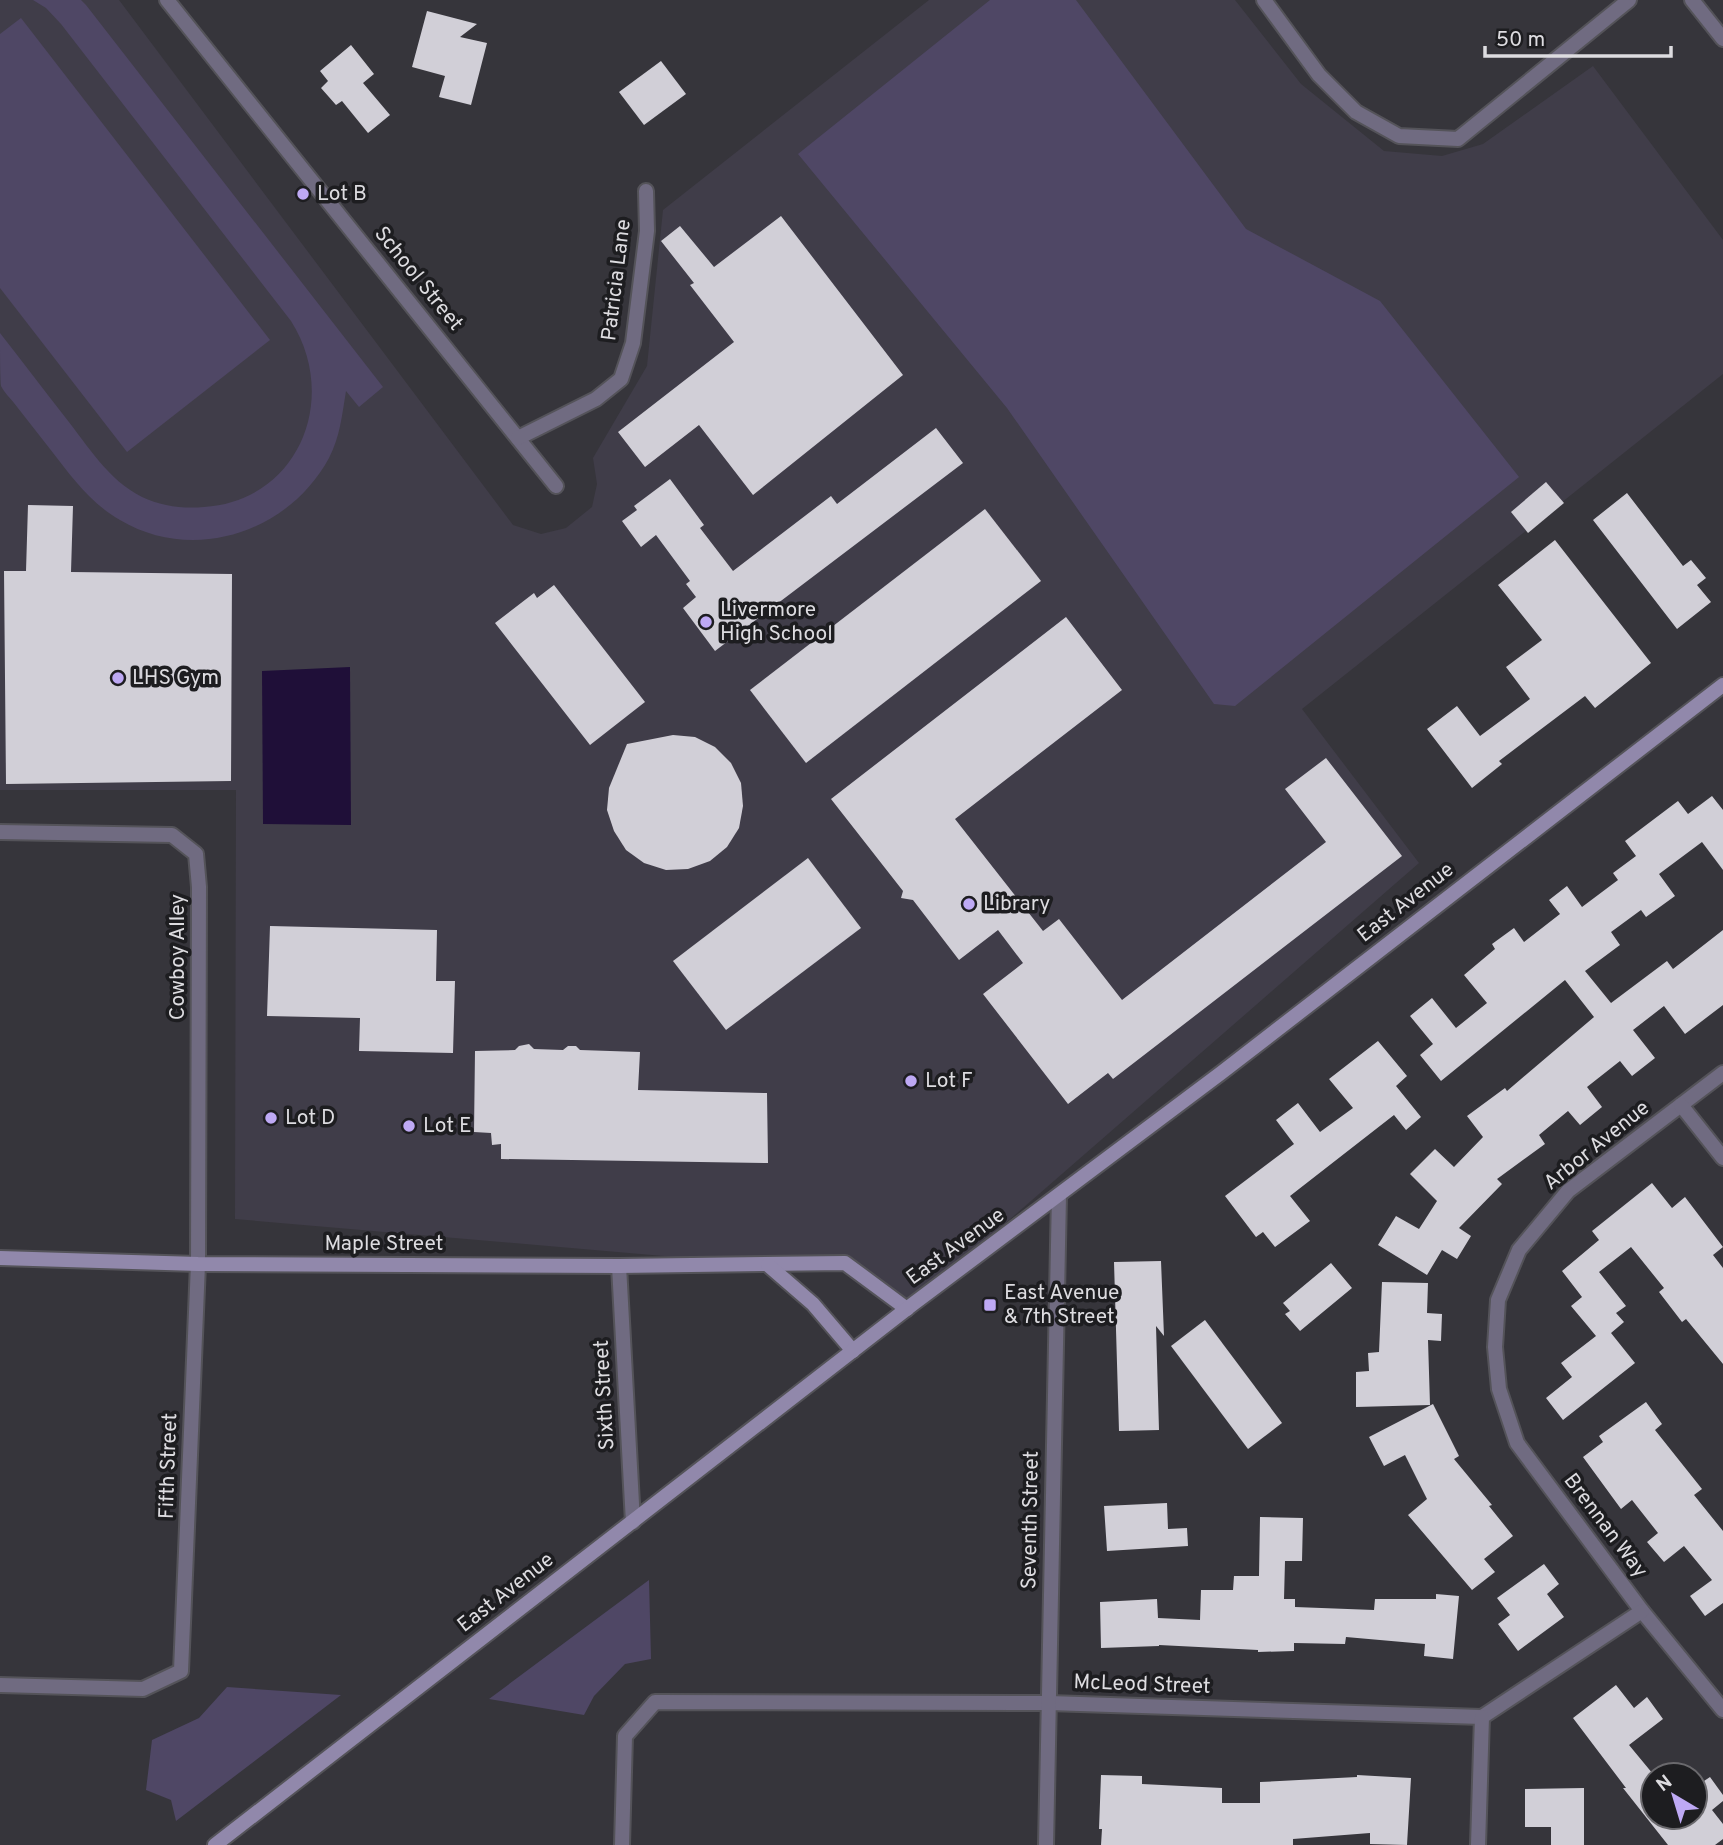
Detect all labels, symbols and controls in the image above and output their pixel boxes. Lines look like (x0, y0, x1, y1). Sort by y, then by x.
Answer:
scale bar (1485, 14, 1670, 58)
text: 50 m (1496, 27, 1545, 54)
place label: Lot B (317, 181, 367, 208)
marker: Lot B (295, 186, 311, 202)
street label: Patricia Lane (596, 218, 638, 342)
street label: School Street (368, 221, 468, 337)
place label: Livermore High School (720, 597, 833, 648)
marker: Livermore High School (698, 614, 714, 630)
place label: LHS Gym (132, 665, 219, 692)
marker: LHS Gym (110, 670, 126, 686)
street label: East Avenue (1352, 857, 1460, 949)
place label: Library (983, 891, 1050, 918)
street label: Cowboy Alley (165, 894, 192, 1020)
marker: Library (961, 896, 977, 912)
place label: Lot F (925, 1068, 973, 1095)
marker: Lot F (903, 1073, 919, 1089)
street label: Arbor Avenue (1539, 1095, 1655, 1197)
place label: Lot D (285, 1105, 335, 1132)
marker: Lot D (263, 1110, 279, 1126)
place label: Lot E (423, 1113, 472, 1140)
marker: Lot E (401, 1118, 417, 1134)
street label: East Avenue (901, 1202, 1011, 1292)
street label: Maple Street (325, 1231, 444, 1258)
place label: East Avenue & 7th Street (1004, 1280, 1119, 1331)
marker: East Avenue & 7th Street (982, 1297, 998, 1313)
street label: Sixth Street (589, 1339, 621, 1451)
street label: Fifth Street (154, 1412, 184, 1520)
street label: Seventh Street (1016, 1450, 1046, 1590)
street label: Brennan Way (1557, 1468, 1653, 1584)
street label: East Avenue (452, 1547, 560, 1639)
street label: McLeod Street (1073, 1669, 1211, 1701)
north arrow (1639, 1761, 1709, 1831)
text: N (1652, 1771, 1678, 1798)

